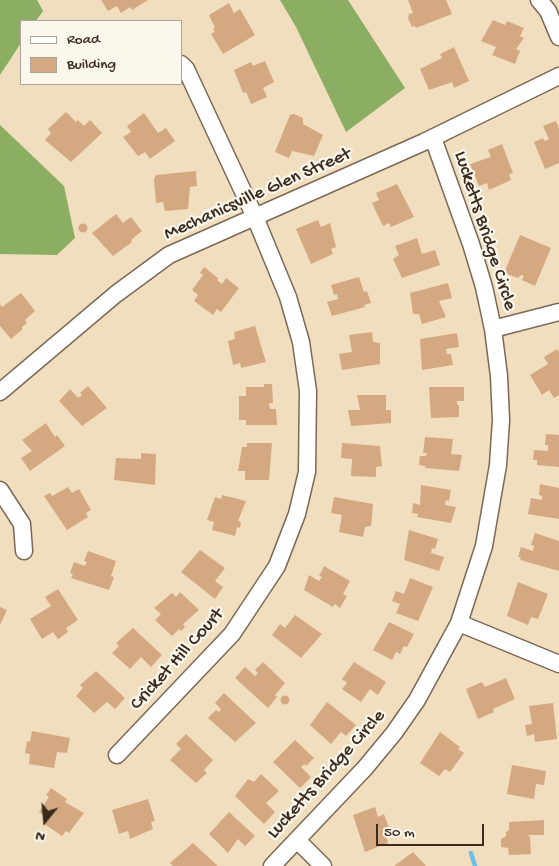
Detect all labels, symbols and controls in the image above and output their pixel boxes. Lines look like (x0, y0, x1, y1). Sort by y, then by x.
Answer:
legend (20, 20, 182, 85)
text: Road (67, 31, 100, 49)
text: Building (67, 56, 116, 74)
street label: Mechanicsville Glen Street (161, 143, 355, 247)
street label: Lucketts Bridge Circle (448, 149, 520, 313)
street label: Cricket Hill Court (126, 604, 230, 716)
street label: Lucketts Bridge Circle (263, 706, 391, 844)
north arrow (20, 796, 70, 846)
scale bar (379, 814, 486, 846)
text: 50 m (384, 824, 415, 842)
text: N (34, 826, 47, 845)

